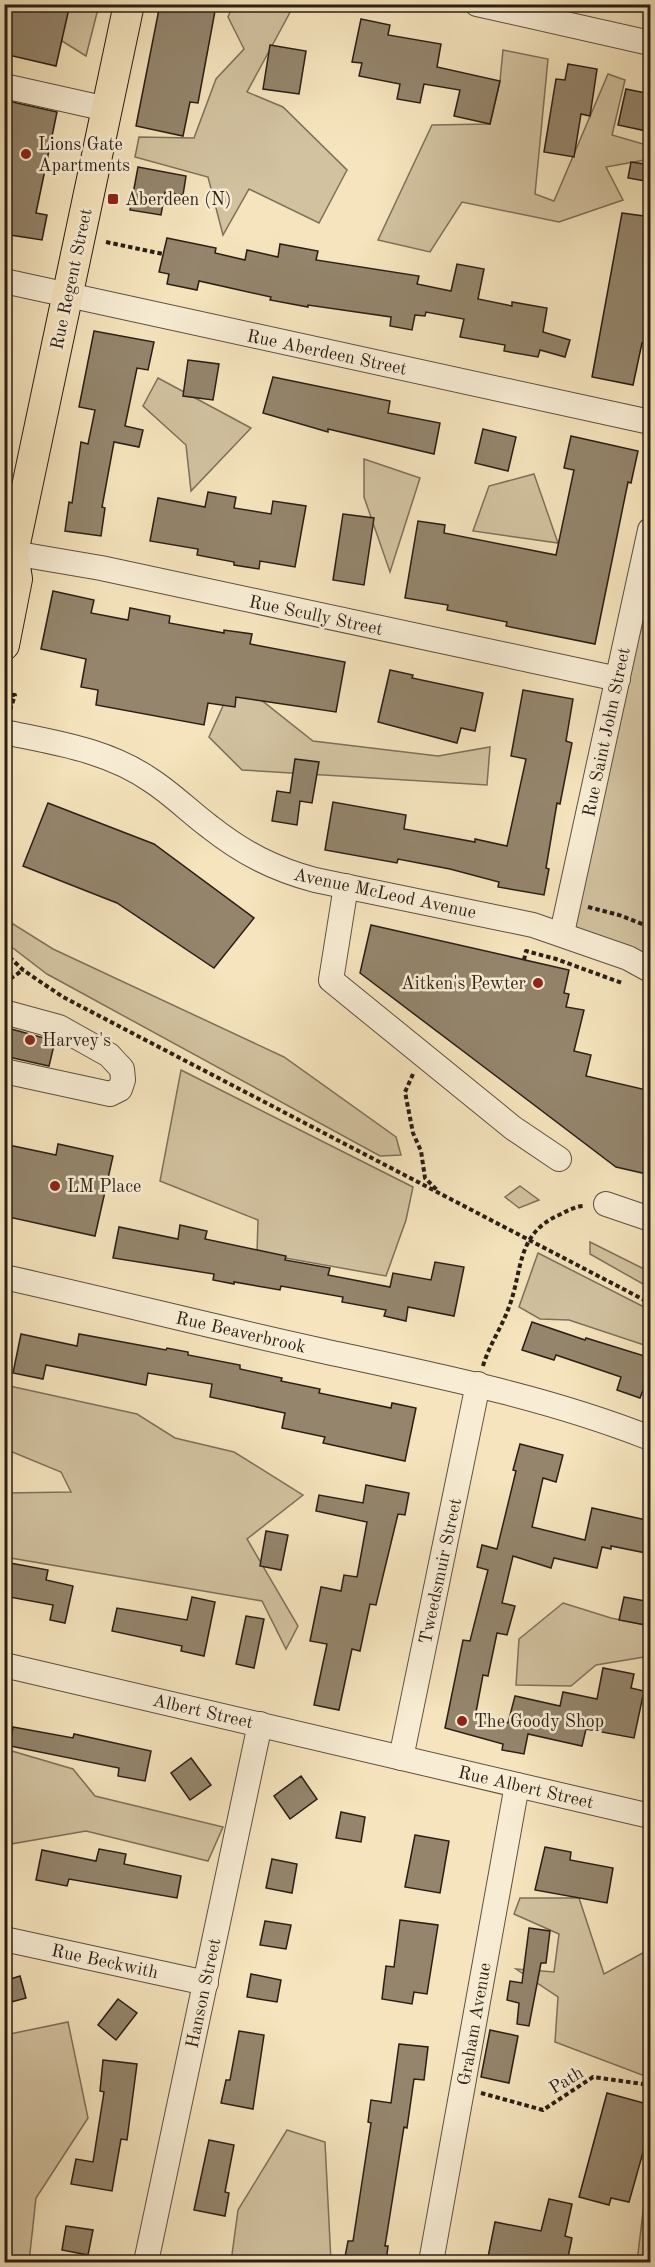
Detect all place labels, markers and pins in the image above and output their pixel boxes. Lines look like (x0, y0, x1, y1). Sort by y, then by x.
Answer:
place label: Lions Gate Apartments (38, 136, 130, 175)
marker: Lions Gate Apartments (19, 147, 33, 161)
place label: Aberdeen (N) (125, 190, 232, 209)
marker: Aberdeen (N) (106, 192, 120, 206)
place label: Aitken's Pewter (401, 975, 527, 993)
marker: Aitken's Pewter (531, 976, 545, 990)
place label: Harvey's (42, 1032, 111, 1050)
marker: Harvey's (23, 1033, 37, 1047)
place label: LM Place (67, 1178, 141, 1196)
marker: LM Place (48, 1179, 62, 1193)
place label: The Goody Shop (474, 1713, 604, 1731)
marker: The Goody Shop (455, 1714, 469, 1728)

